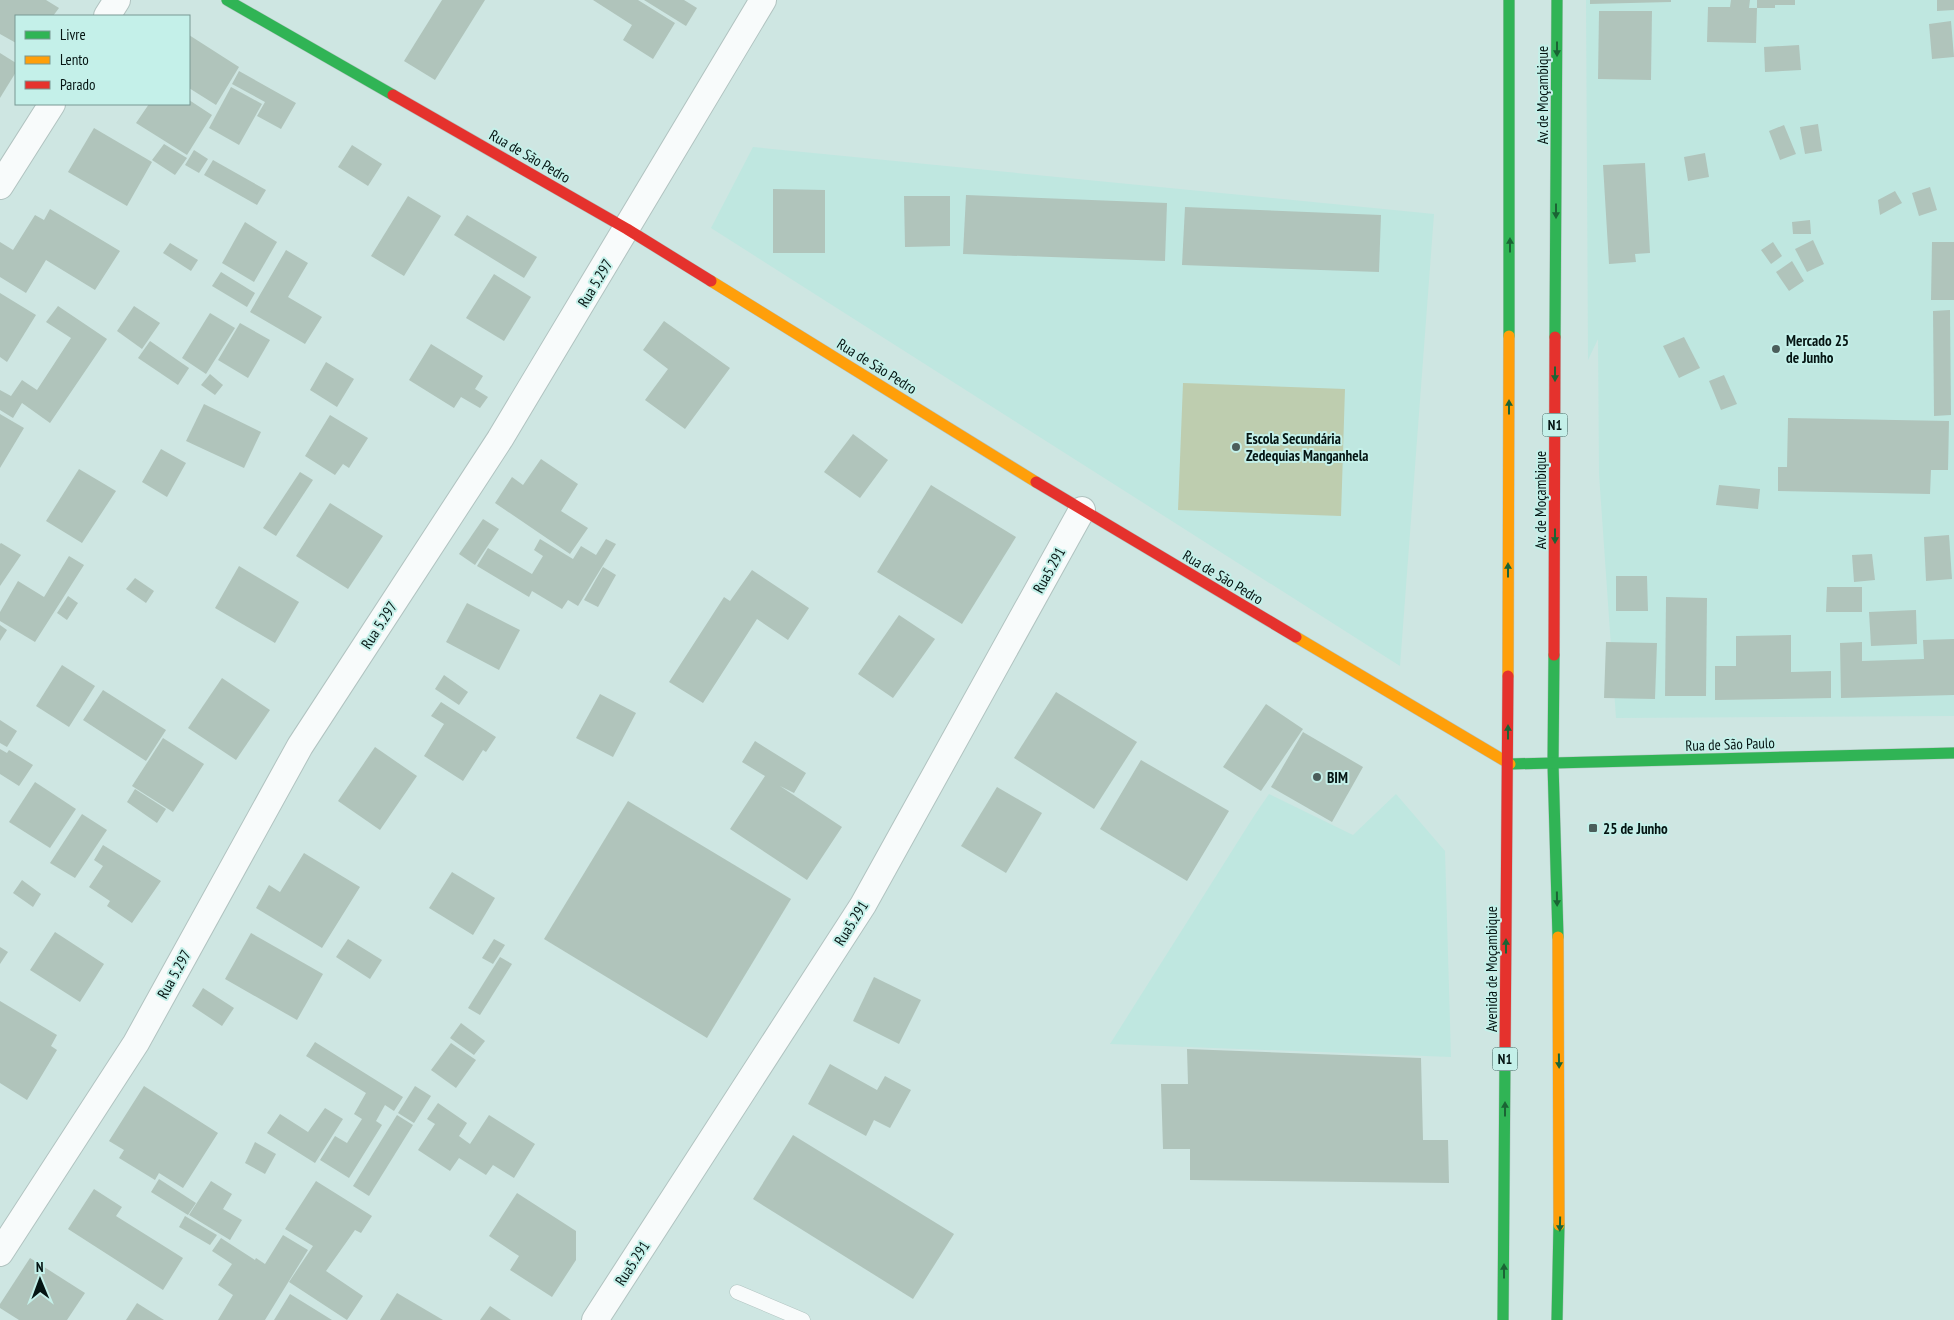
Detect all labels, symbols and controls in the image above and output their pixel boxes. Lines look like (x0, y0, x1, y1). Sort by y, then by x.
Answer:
legend (15, 15, 190, 105)
text: Livre (60, 25, 86, 44)
one-way arrow (1553, 41, 1561, 57)
street label: Av. de Moçambique (1533, 46, 1552, 144)
text: Lento (60, 50, 89, 69)
text: Parado (60, 75, 95, 94)
street label: Rua de São Pedro (486, 125, 574, 187)
one-way arrow (1552, 203, 1560, 219)
one-way arrow (1506, 237, 1514, 253)
street label: Rua 5.297 (573, 256, 617, 310)
place label: Mercado 25 de Junho (1786, 331, 1849, 367)
street label: Rua de São Pedro (834, 334, 920, 398)
marker: Mercado 25 de Junho (1770, 343, 1782, 355)
one-way arrow (1551, 366, 1559, 382)
one-way arrow (1505, 399, 1513, 415)
road number: N1 (1542, 414, 1568, 436)
place label: Escola Secundária Zedequias Manganhela (1246, 429, 1368, 465)
marker: Escola Secundária Zedequias Manganhela (1230, 441, 1242, 453)
street label: Av. de Moçambique (1531, 451, 1550, 549)
one-way arrow (1551, 528, 1559, 544)
street label: Rua5.291 (1029, 544, 1069, 596)
street label: Rua de São Pedro (1179, 546, 1267, 608)
one-way arrow (1504, 562, 1512, 578)
street label: Rua 5.297 (357, 598, 401, 652)
one-way arrow (1504, 724, 1512, 740)
street label: Rua de São Paulo (1685, 733, 1775, 755)
place label: BIM (1327, 768, 1348, 787)
marker: BIM (1311, 771, 1323, 783)
place label: 25 de Junho (1603, 819, 1668, 838)
marker: 25 de Junho (1587, 822, 1599, 834)
one-way arrow (1554, 891, 1562, 907)
street label: Rua5.291 (830, 897, 872, 949)
street label: Avenida de Moçambique (1482, 906, 1501, 1032)
one-way arrow (1502, 938, 1510, 954)
street label: Rua 5.297 (153, 946, 195, 1002)
road number: N1 (1492, 1048, 1518, 1070)
one-way arrow (1555, 1054, 1563, 1070)
one-way arrow (1501, 1101, 1509, 1117)
one-way arrow (1555, 1216, 1563, 1232)
street label: Rua5.291 (611, 1237, 653, 1289)
north arrow (15, 1255, 65, 1305)
text: N (36, 1258, 44, 1276)
one-way arrow (1500, 1263, 1508, 1279)

